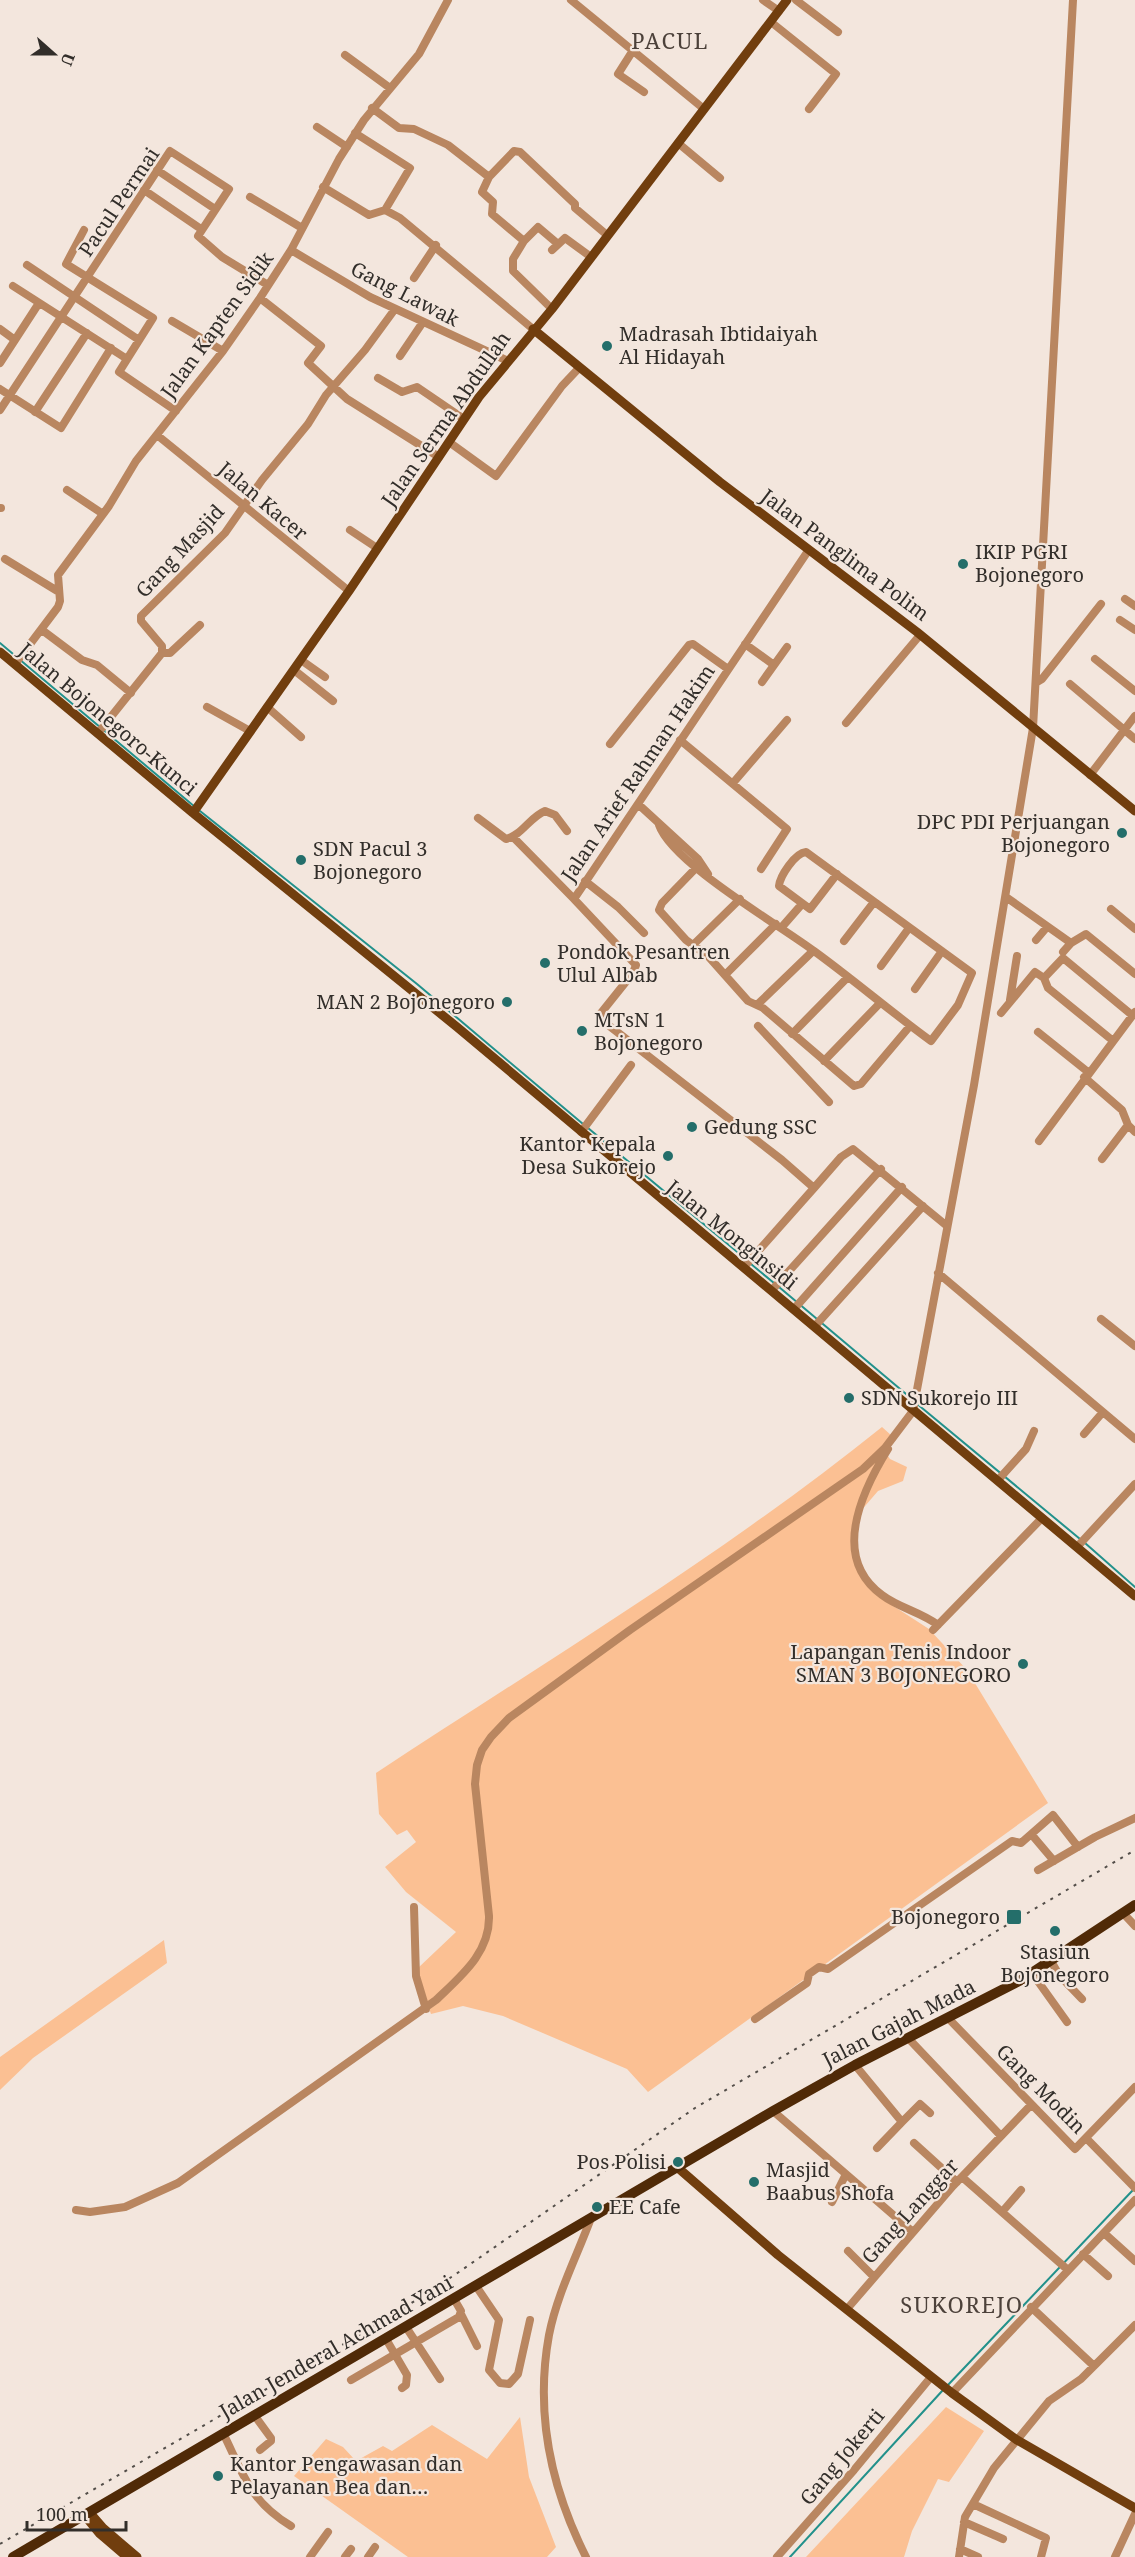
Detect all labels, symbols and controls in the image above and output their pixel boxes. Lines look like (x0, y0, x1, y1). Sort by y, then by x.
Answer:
north arrow (24, 24, 84, 84)
district label: PACUL (631, 25, 709, 55)
text: U (56, 50, 80, 69)
street label: Pacul Permai (72, 141, 165, 262)
street label: Jalan Kapten Sidik (154, 246, 279, 404)
street label: Gang Lawak (346, 255, 464, 333)
place label: Madrasah Ibtidaiyah Al Hidayah (619, 320, 818, 370)
street label: Jalan Serma Abdullah (374, 326, 516, 512)
marker: Madrasah Ibtidaiyah Al Hidayah (600, 339, 614, 353)
street label: Jalan Kacer (212, 455, 314, 546)
street label: Jalan Panglima Polim (755, 482, 935, 627)
street label: Gang Masjid (129, 498, 230, 603)
place label: IKIP PGRI Bojonegoro (975, 538, 1084, 588)
marker: IKIP PGRI Bojonegoro (956, 557, 970, 571)
street label: Jalan Bojonegoro-Kunci (13, 635, 203, 802)
street label: Jalan Arief Rahman Hakim (554, 659, 721, 887)
place label: DPC PDI Perjuangan Bojonegoro (917, 808, 1110, 858)
marker: DPC PDI Perjuangan Bojonegoro (1115, 826, 1129, 840)
place label: SDN Pacul 3 Bojonegoro (313, 835, 427, 885)
marker: SDN Pacul 3 Bojonegoro (294, 853, 308, 867)
place label: Pondok Pesantren Ulul Albab (557, 938, 730, 988)
marker: Pondok Pesantren Ulul Albab (538, 956, 552, 970)
place label: MAN 2 Bojonegoro (316, 988, 495, 1015)
marker: MAN 2 Bojonegoro (500, 995, 514, 1009)
place label: MTsN 1 Bojonegoro (594, 1006, 703, 1056)
marker: MTsN 1 Bojonegoro (575, 1024, 589, 1038)
place label: Gedung SSC (704, 1113, 817, 1140)
marker: Gedung SSC (685, 1120, 699, 1134)
place label: Kantor Kepala Desa Sukorejo (519, 1130, 656, 1180)
marker: Kantor Kepala Desa Sukorejo (661, 1149, 675, 1163)
street label: Jalan Monginsidi (660, 1173, 804, 1296)
place label: SDN Sukorejo III (861, 1384, 1018, 1411)
marker: SDN Sukorejo III (842, 1391, 856, 1405)
place label: Lapangan Tenis Indoor SMAN 3 BOJONEGORO (790, 1638, 1012, 1688)
marker: Lapangan Tenis Indoor SMAN 3 BOJONEGORO (1016, 1657, 1030, 1671)
place label: Bojonegoro (891, 1903, 1000, 1930)
marker: Bojonegoro (1005, 1908, 1023, 1926)
marker: Stasiun Bojonegoro (1048, 1924, 1062, 1938)
place label: Stasiun Bojonegoro (1000, 1938, 1110, 1988)
street label: Jalan Gajah Mada (817, 1972, 980, 2073)
street label: Gang Modin (991, 2038, 1092, 2139)
place label: Pos Polisi (577, 2148, 667, 2175)
street label: Gang Langgar (855, 2152, 965, 2269)
marker: Pos Polisi (671, 2155, 685, 2169)
place label: Masjid Baabus Shofa (766, 2156, 895, 2206)
marker: Masjid Baabus Shofa (747, 2175, 761, 2189)
place label: EE Cafe (609, 2193, 681, 2220)
marker: EE Cafe (590, 2200, 604, 2214)
street label: Jalan Jenderal Achmad Yani (213, 2268, 458, 2425)
district label: SUKOREJO (900, 2289, 1024, 2319)
street label: Gang Jokerti (793, 2402, 890, 2511)
place label: Kantor Pengawasan dan Pelayanan Bea dan… (230, 2450, 462, 2500)
marker: Kantor Pengawasan dan Pelayanan Bea dan… (211, 2469, 225, 2483)
scale bar (27, 2494, 126, 2532)
text: 100 m (36, 2502, 88, 2526)

